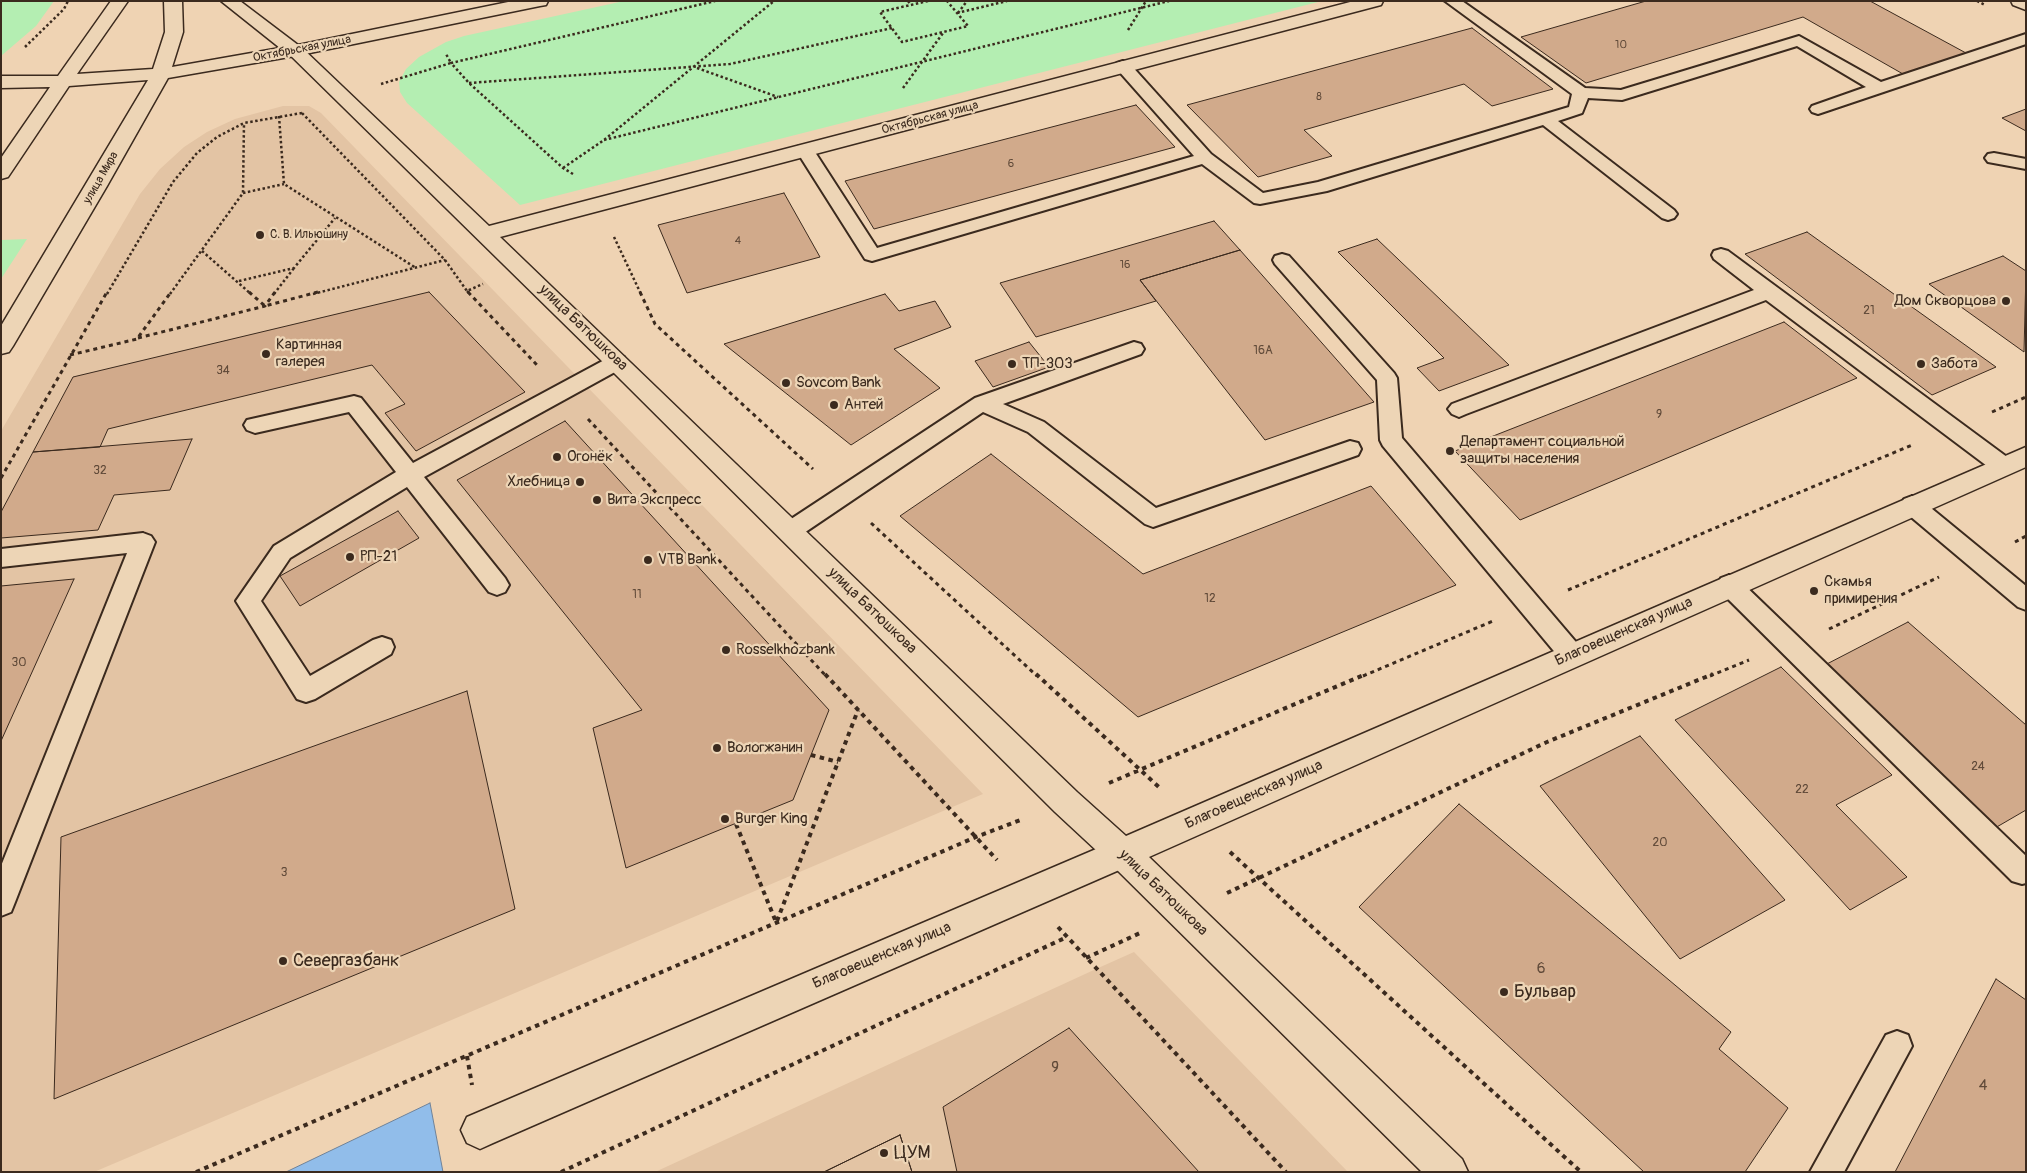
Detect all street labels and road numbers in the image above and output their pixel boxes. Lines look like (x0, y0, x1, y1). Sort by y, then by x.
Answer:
street label: Октябрьская улица (252, 32, 352, 66)
street label: Октябрьская улица (880, 98, 980, 138)
street label: улица Мира (80, 149, 122, 207)
street label: улица Батюшкова (535, 281, 631, 375)
street label: улица Батюшкова (824, 564, 920, 658)
street label: Благовещенская улица (1552, 594, 1696, 670)
street label: Благовещенская улица (1182, 757, 1326, 833)
street label: улица Батюшкова (1115, 846, 1211, 940)
street label: Благовещенская улица (810, 919, 954, 993)

